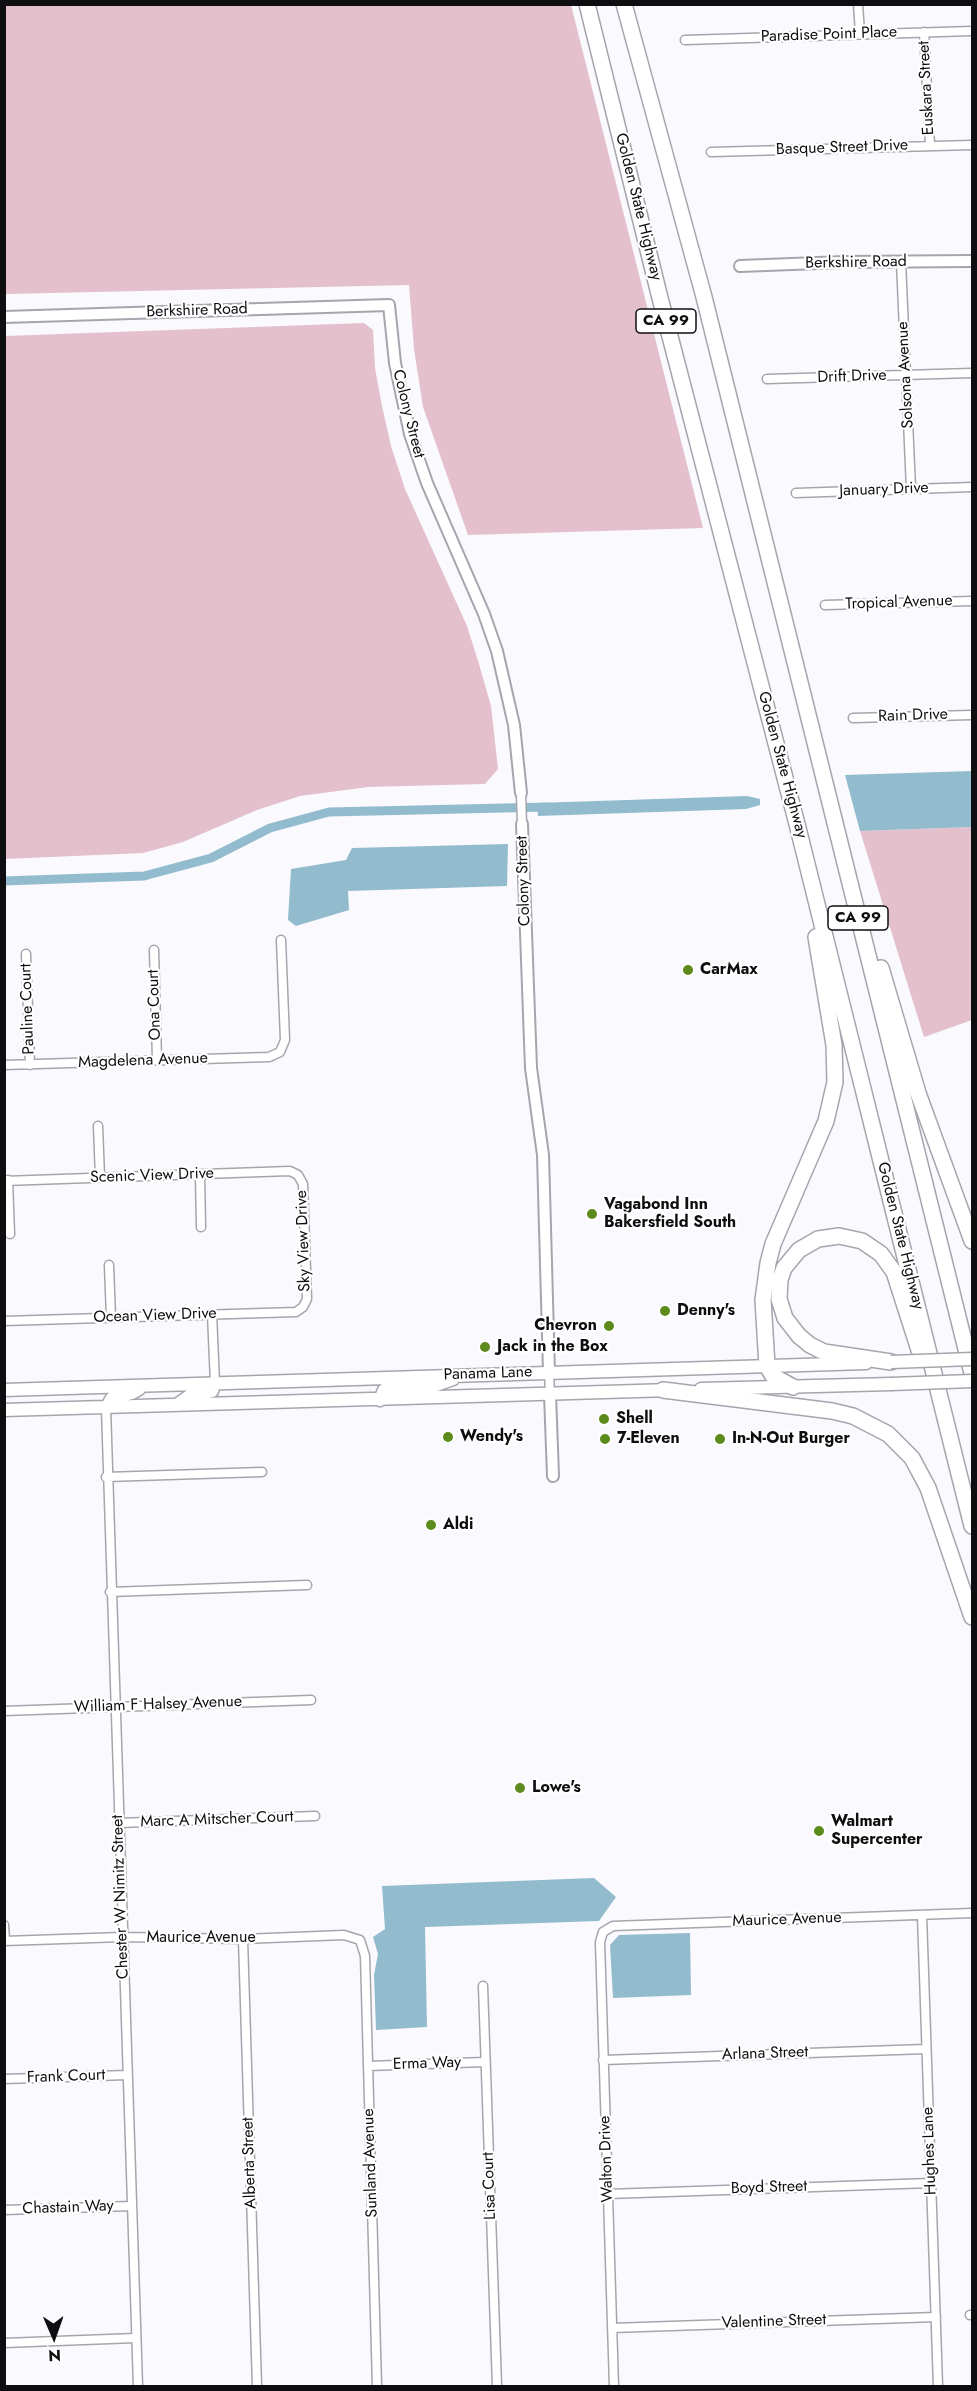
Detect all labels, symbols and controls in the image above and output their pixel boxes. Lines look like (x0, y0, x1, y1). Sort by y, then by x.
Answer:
street label: Paradise Point Place (761, 23, 897, 47)
street label: Euskara Street (915, 40, 939, 136)
street label: Golden State Highway (610, 131, 666, 283)
street label: Basque Street Drive (776, 136, 908, 160)
street label: Berkshire Road (805, 253, 907, 273)
street label: Berkshire Road (146, 300, 248, 322)
road number: CA 99 (636, 309, 696, 333)
street label: Solsona Avenue (894, 321, 918, 429)
street label: Drift Drive (817, 366, 887, 388)
street label: Colony Street (388, 368, 428, 460)
street label: January Drive (839, 479, 929, 501)
street label: Tropical Avenue (845, 592, 953, 614)
street label: Golden State Highway (753, 690, 811, 840)
street label: Rain Drive (878, 705, 948, 727)
street label: Colony Street (513, 835, 535, 927)
road number: CA 99 (828, 906, 888, 930)
place label: CarMax (700, 960, 758, 980)
street label: Pauline Court (17, 963, 39, 1055)
marker: CarMax (681, 963, 695, 977)
street label: Ona Court (144, 969, 166, 1041)
street label: Magdelena Avenue (78, 1049, 208, 1073)
street label: Golden State Highway (872, 1160, 928, 1312)
street label: Scenic View Drive (90, 1164, 214, 1188)
street label: Sky View Drive (293, 1190, 315, 1292)
place label: Vagabond Inn Bakersfield South (604, 1195, 736, 1233)
marker: Vagabond Inn Bakersfield South (585, 1207, 599, 1221)
place label: Denny's (677, 1301, 735, 1321)
street label: Ocean View Drive (93, 1304, 217, 1328)
marker: Denny's (658, 1304, 672, 1318)
place label: Chevron (534, 1316, 597, 1336)
marker: Chevron (602, 1319, 616, 1333)
place label: Jack in the Box (497, 1337, 608, 1357)
marker: Jack in the Box (478, 1340, 492, 1354)
street label: Panama Lane (443, 1363, 533, 1385)
place label: Shell (616, 1409, 653, 1429)
marker: Shell (597, 1412, 611, 1426)
place label: Wendy's (460, 1427, 523, 1447)
place label: 7-Eleven (617, 1429, 680, 1449)
place label: In-N-Out Burger (732, 1429, 850, 1449)
marker: Wendy's (441, 1430, 455, 1444)
marker: 7-Eleven (598, 1432, 612, 1446)
marker: In-N-Out Burger (713, 1432, 727, 1446)
place label: Aldi (443, 1515, 473, 1535)
marker: Aldi (424, 1518, 438, 1532)
street label: William F Halsey Avenue (74, 1692, 242, 1718)
place label: Lowe's (532, 1778, 581, 1798)
marker: Lowe's (513, 1781, 527, 1795)
street label: Marc A Mitscher Court (140, 1808, 294, 1832)
place label: Walmart Supercenter (831, 1812, 923, 1850)
street label: Chester W Nimitz Street (109, 1814, 133, 1980)
marker: Walmart Supercenter (812, 1824, 826, 1838)
street label: Maurice Avenue (732, 1908, 842, 1932)
street label: Maurice Avenue (146, 1928, 256, 1948)
street label: Arlana Street (721, 2043, 809, 2065)
street label: Erma Way (393, 2053, 461, 2075)
street label: Frank Court (26, 2066, 106, 2088)
street label: Hughes Lane (919, 2106, 941, 2196)
street label: Sunland Avenue (360, 2108, 382, 2218)
street label: Walton Drive (596, 2115, 618, 2203)
street label: Alberta Street (239, 2117, 261, 2209)
street label: Lisa Court (479, 2152, 501, 2220)
street label: Boyd Street (730, 2177, 808, 2199)
street label: Chastain Way (22, 2197, 114, 2219)
north arrow (24, 2307, 84, 2367)
street label: Valentine Street (721, 2311, 827, 2333)
text: N (48, 2344, 61, 2367)

